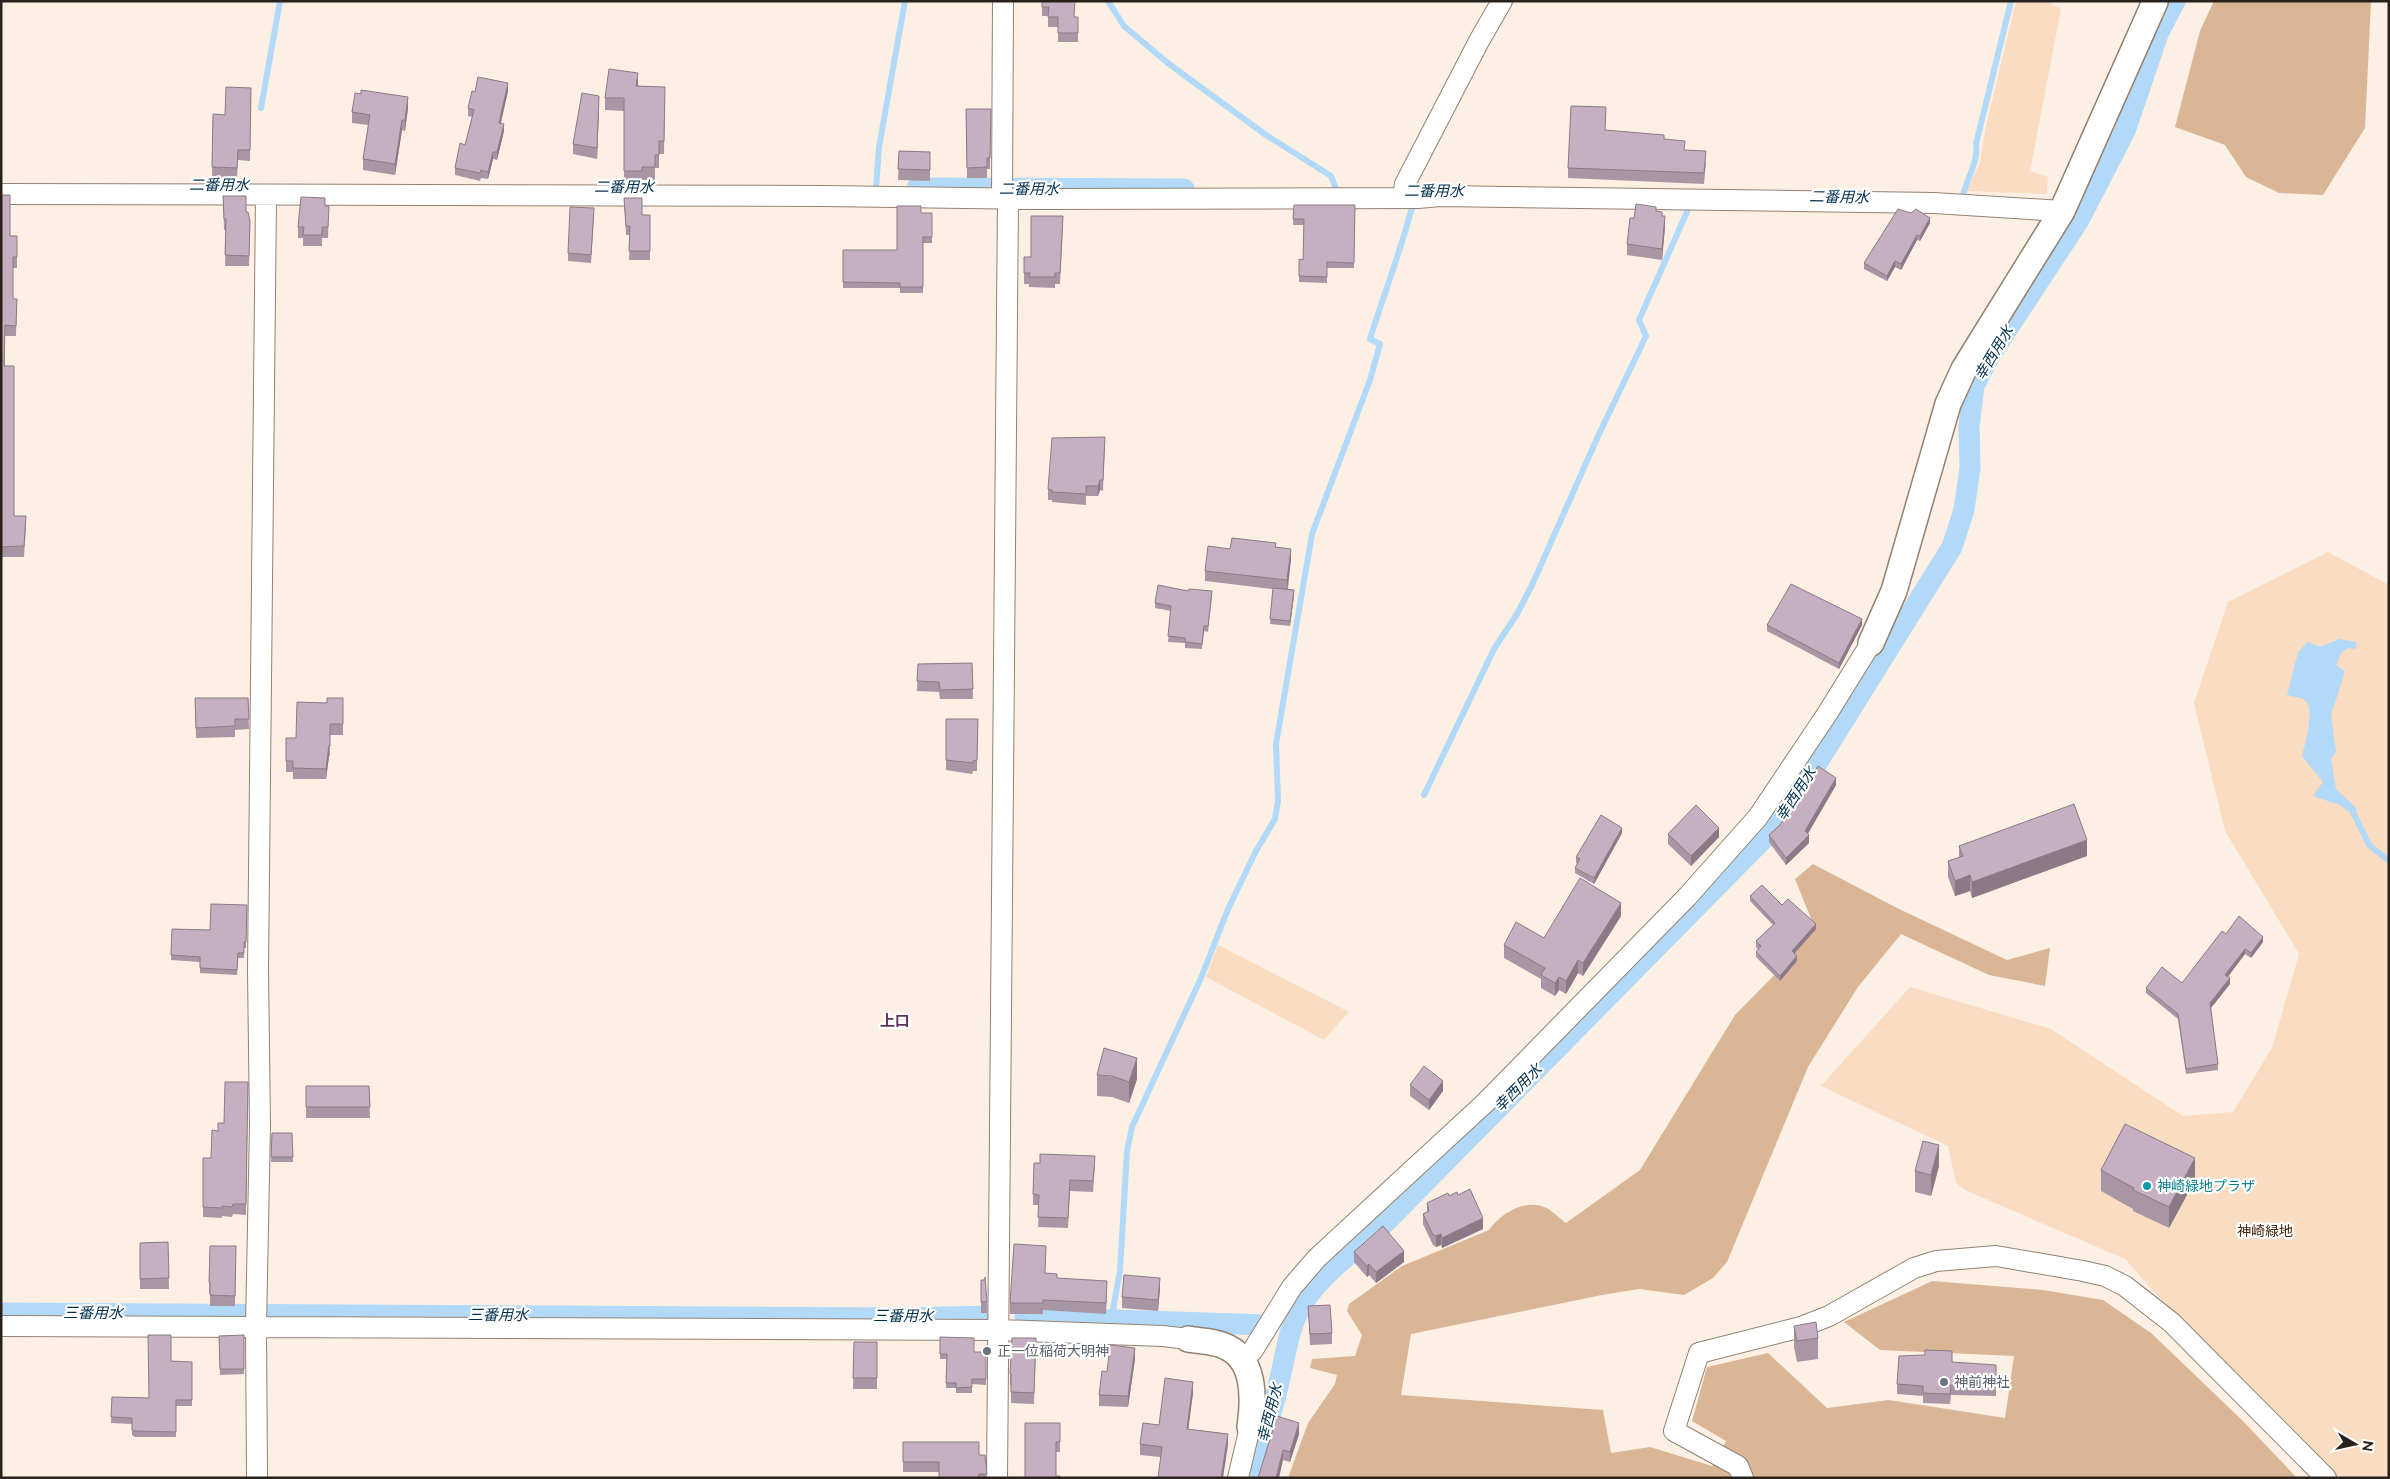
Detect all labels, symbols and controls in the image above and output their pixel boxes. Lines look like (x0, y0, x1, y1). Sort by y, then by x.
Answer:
water label: 二番用水 (189, 176, 251, 194)
water label: 二番用水 (594, 178, 656, 196)
water label: 二番用水 (999, 180, 1061, 198)
water label: 二番用水 (1404, 182, 1466, 200)
water label: 二番用水 (1809, 187, 1871, 207)
water label: 幸西用水 (1971, 321, 2018, 383)
water label: 幸西用水 (1772, 762, 1821, 824)
district label: 上口 (880, 1012, 910, 1030)
water label: 幸西用水 (1490, 1059, 1547, 1116)
place label: 神崎緑地プラザ (2157, 1178, 2255, 1194)
marker: 神崎緑地プラザ (2141, 1180, 2153, 1192)
park label: 神崎緑地 (2237, 1223, 2293, 1239)
water label: 三番用水 (63, 1304, 125, 1322)
water label: 三番用水 (468, 1306, 530, 1324)
water label: 三番用水 (873, 1307, 935, 1325)
place label: 正一位稲荷大明神 (997, 1343, 1109, 1359)
marker: 正一位稲荷大明神 (981, 1345, 993, 1357)
place label: 神前神社 (1954, 1374, 2010, 1390)
marker: 神前神社 (1938, 1376, 1950, 1388)
water label: 幸西用水 (1254, 1380, 1286, 1444)
north arrow (2330, 1419, 2380, 1469)
text: N (2359, 1440, 2377, 1453)

